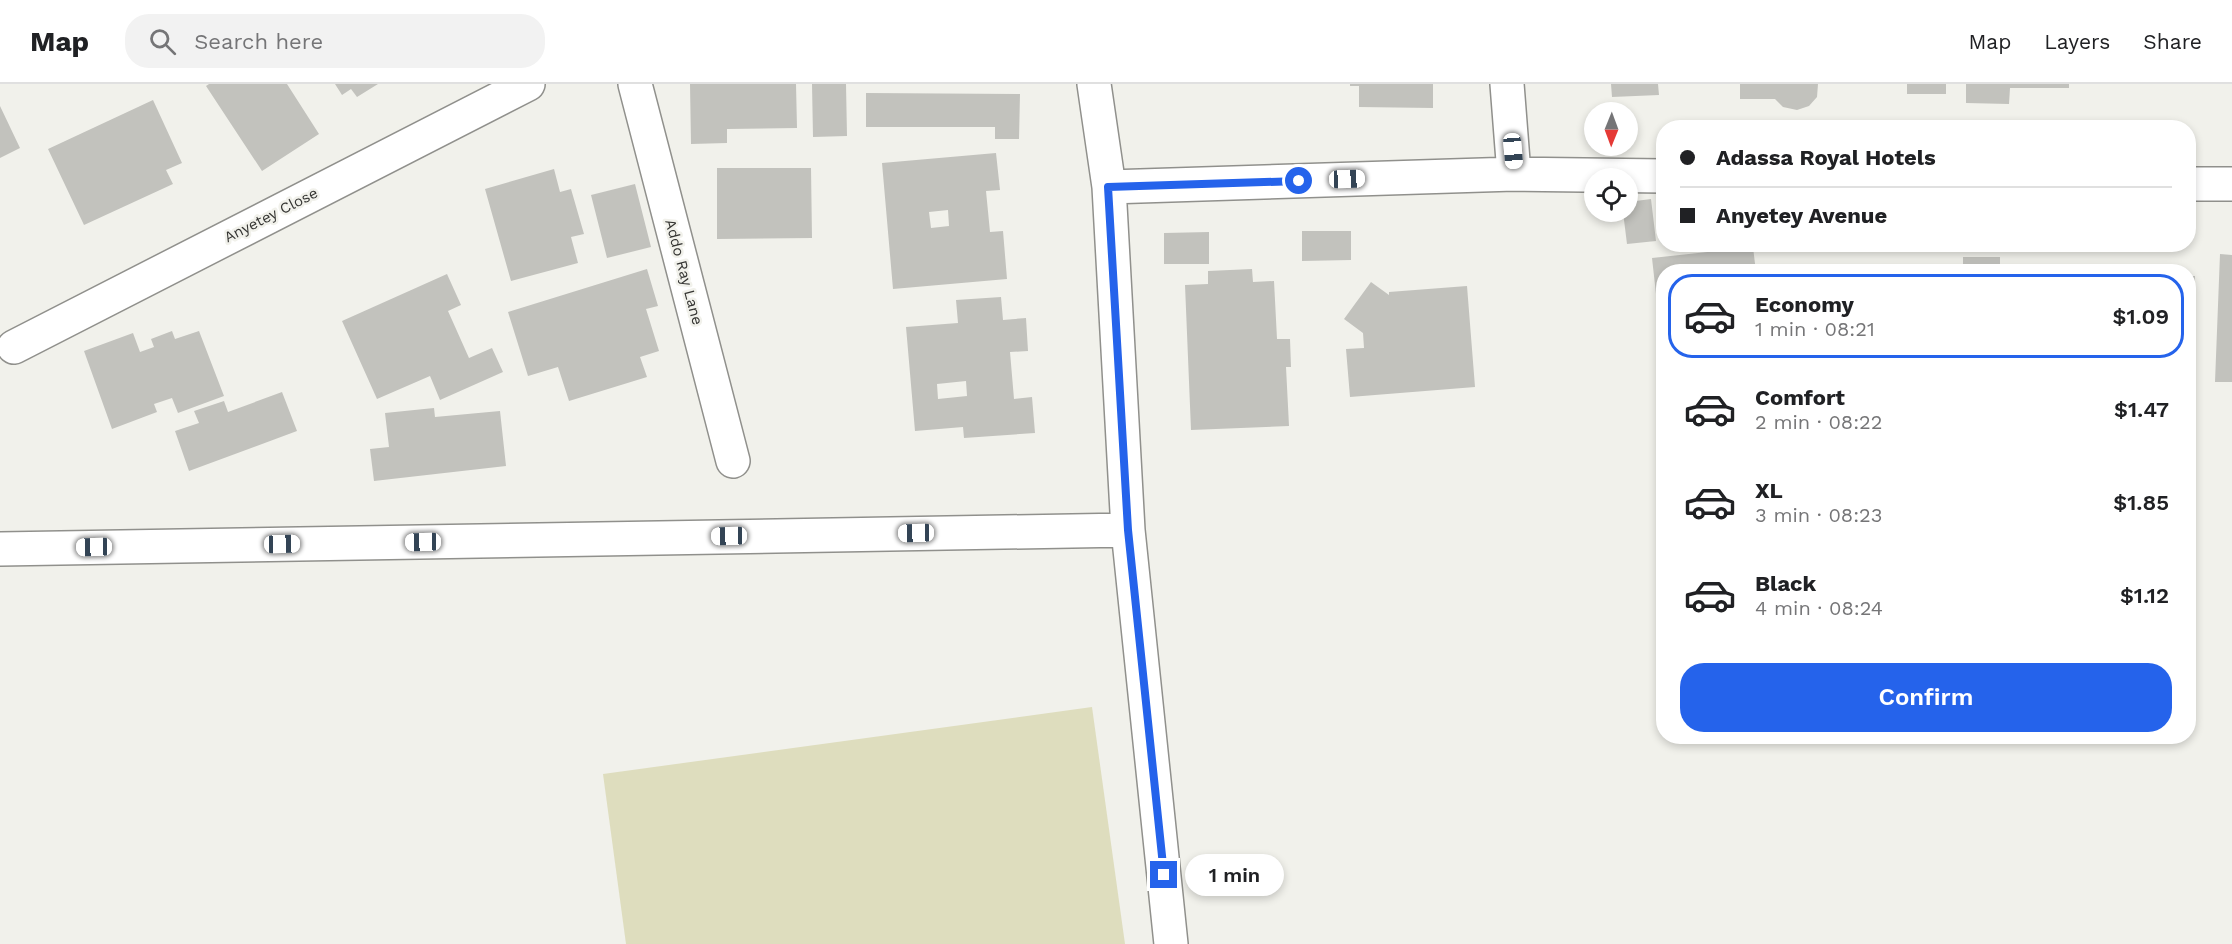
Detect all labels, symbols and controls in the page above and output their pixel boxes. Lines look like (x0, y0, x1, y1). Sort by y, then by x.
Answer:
search box (125, 14, 545, 68)
text: Map (30, 25, 89, 58)
icon: search (146, 25, 179, 58)
text: Search here (194, 29, 323, 54)
text: Map (1968, 29, 2011, 54)
text: Layers (2044, 29, 2110, 54)
text: Share (2143, 29, 2202, 54)
north arrow (1584, 102, 1638, 156)
map controls (1584, 102, 1638, 222)
car (1502, 132, 1524, 170)
text: Adassa Royal Hotels (1716, 145, 1936, 170)
route start (1285, 167, 1312, 194)
button: locate (1584, 168, 1638, 222)
car (1329, 169, 1365, 189)
street label: Anyetey Close (221, 184, 321, 246)
text: Anyetey Avenue (1716, 203, 1887, 228)
street label: Addo Ray Lane (661, 217, 707, 327)
icon: car (1683, 289, 1737, 343)
text: Economy (1755, 292, 1854, 317)
text: $1.09 (2112, 304, 2169, 329)
text: 1 min · 08:21 (1755, 317, 1875, 341)
icon: car (1683, 382, 1737, 436)
text: Comfort (1755, 385, 1845, 410)
text: $1.47 (2114, 397, 2169, 422)
text: 2 min · 08:22 (1755, 410, 1882, 434)
icon: car (1683, 475, 1737, 529)
text: XL (1755, 478, 1783, 503)
text: $1.85 (2113, 490, 2169, 515)
text: 3 min · 08:23 (1755, 503, 1882, 527)
car (898, 524, 934, 542)
car (711, 527, 747, 545)
car (405, 533, 441, 551)
car (264, 535, 300, 553)
car (76, 538, 112, 556)
icon: car (1683, 568, 1737, 622)
text: Black (1755, 571, 1816, 596)
text: $1.12 (2120, 583, 2169, 608)
text: 4 min · 08:24 (1755, 596, 1883, 620)
button: Confirm (1680, 663, 2172, 732)
callout: 1 min (1185, 854, 1284, 896)
route end (1150, 861, 1177, 888)
text: 1 min (1209, 863, 1260, 887)

